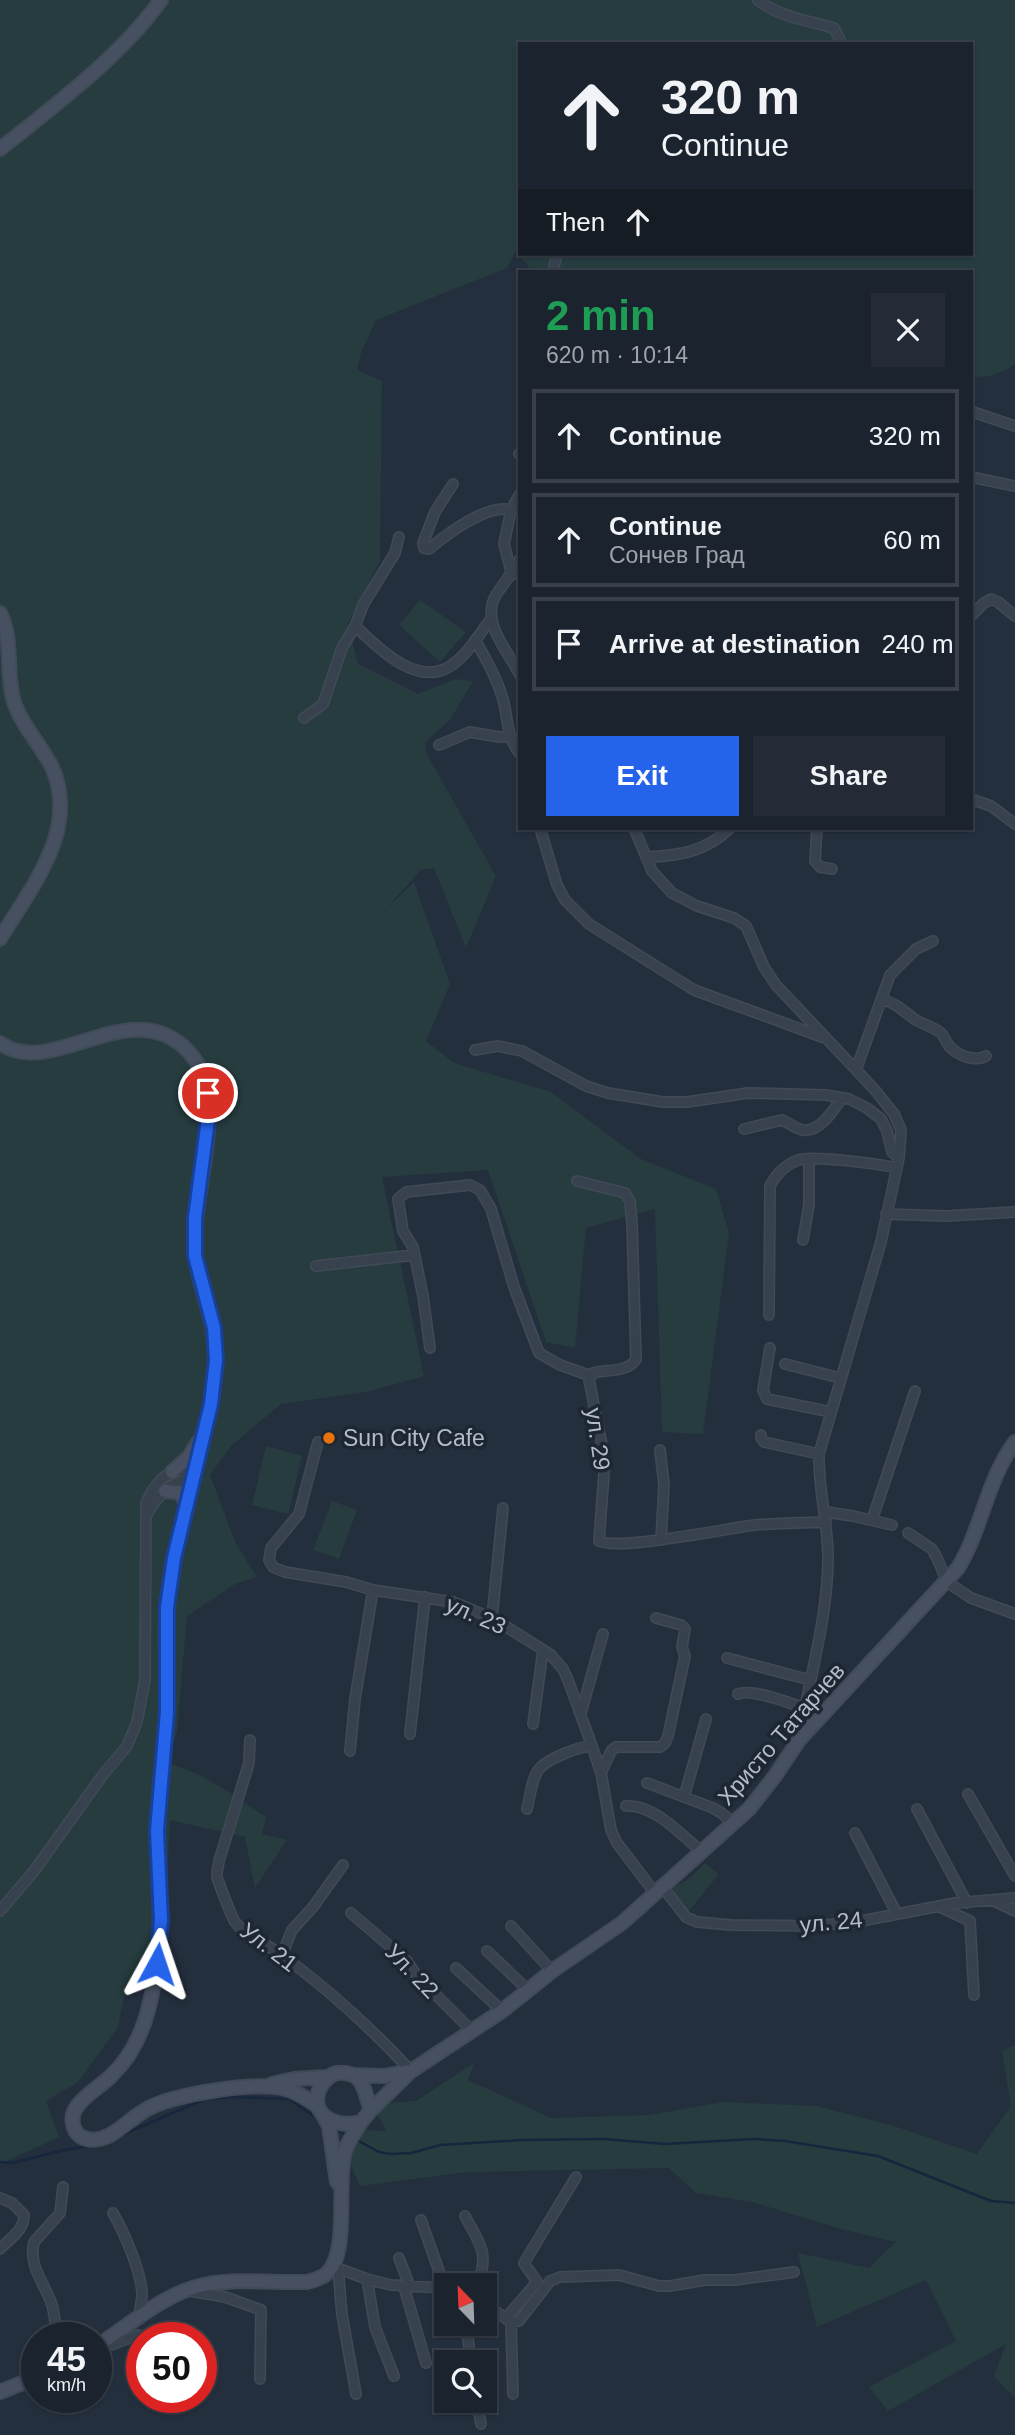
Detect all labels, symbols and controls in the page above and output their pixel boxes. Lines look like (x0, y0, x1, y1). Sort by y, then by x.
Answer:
icon: ahead (546, 70, 637, 161)
text: 320 m (661, 70, 800, 124)
text: Continue (661, 127, 789, 163)
icon: ahead (619, 203, 657, 241)
text: Then (546, 207, 605, 237)
text: 2 min (546, 292, 656, 339)
button: close (871, 293, 945, 367)
text: 620 m · 10:14 (546, 342, 688, 368)
icon: ahead (550, 417, 588, 455)
text: Continue (609, 421, 722, 451)
text: 320 m (869, 421, 941, 451)
text: Continue (609, 511, 722, 541)
icon: ahead (550, 521, 588, 559)
text: 60 m (883, 525, 941, 555)
text: Сончев Град (609, 542, 745, 568)
icon: arrive (550, 625, 588, 663)
text: Arrive at destination (609, 629, 860, 659)
text: 240 m (881, 629, 954, 659)
button: Exit (546, 736, 739, 816)
button: Share (753, 736, 945, 816)
pin (178, 1063, 238, 1123)
icon: arrive (189, 1074, 227, 1112)
street label: ул. 29 (581, 1406, 615, 1472)
place label: Sun City Cafe (343, 1425, 485, 1451)
marker: Sun City Cafe (321, 1430, 337, 1446)
street label: ул. 23 (442, 1591, 510, 1639)
street label: Христо Татарчев (712, 1658, 850, 1810)
street label: ул. 24 (799, 1906, 864, 1938)
street label: Ул. 21 (235, 1917, 303, 1977)
position arrow (120, 1927, 194, 2001)
street label: Ул. 22 (380, 1939, 444, 2003)
north arrow (434, 2273, 497, 2336)
map controls (434, 2273, 497, 2413)
speed limit sign: 50 (126, 2322, 217, 2413)
text: 45 (47, 2339, 86, 2378)
button: search (434, 2350, 497, 2413)
text: km/h (47, 2375, 86, 2395)

